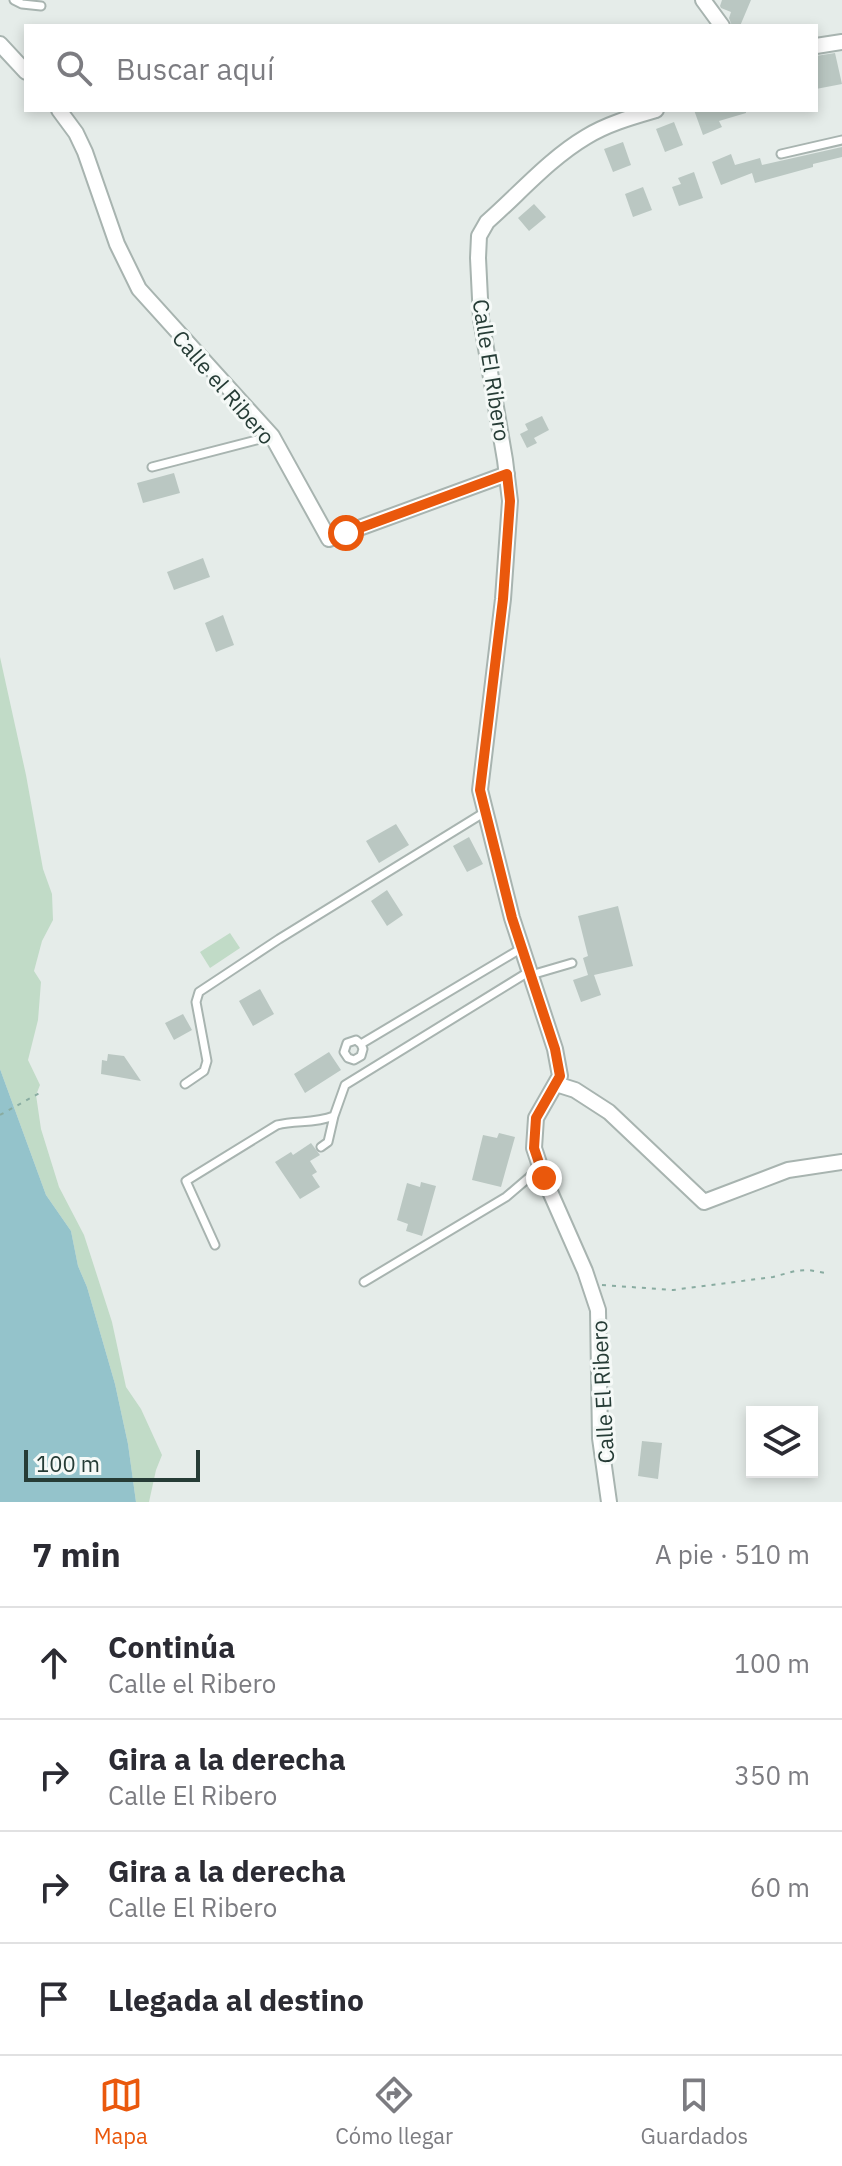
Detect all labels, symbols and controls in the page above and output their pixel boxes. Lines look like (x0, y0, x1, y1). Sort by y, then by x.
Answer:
search box (24, 24, 818, 112)
icon: search (52, 46, 96, 90)
text: Buscar aquí (116, 49, 274, 88)
street label: Calle El Ribero (466, 297, 518, 443)
street label: Calle el Ribero (166, 324, 282, 450)
route start (328, 515, 364, 551)
route end (526, 1160, 562, 1196)
street label: Calle El Ribero (584, 1320, 620, 1464)
map controls (746, 1406, 818, 1478)
button: layers (746, 1406, 818, 1478)
scale bar (24, 1446, 200, 1482)
text: 100 m (36, 1449, 100, 1478)
text: 7 min (32, 1532, 121, 1576)
text: A pie · 510 m (655, 1537, 810, 1571)
text: Continúa (108, 1627, 235, 1666)
icon: ahead (32, 1641, 76, 1685)
text: 100 m (734, 1646, 810, 1680)
text: Calle el Ribero (108, 1666, 276, 1700)
text: Gira a la derecha (108, 1739, 346, 1778)
icon: right (32, 1753, 76, 1797)
text: 350 m (734, 1758, 810, 1792)
text: Calle El Ribero (108, 1778, 277, 1812)
text: Gira a la derecha (108, 1851, 346, 1890)
icon: right (32, 1865, 76, 1909)
text: 60 m (750, 1870, 810, 1904)
text: Calle El Ribero (108, 1890, 277, 1924)
icon: arrive (32, 1977, 76, 2021)
text: Llegada al destino (108, 1980, 364, 2019)
tab: Mapa (94, 2073, 148, 2150)
tab: Cómo llegar (335, 2073, 453, 2150)
tab: Guardados (641, 2073, 748, 2150)

